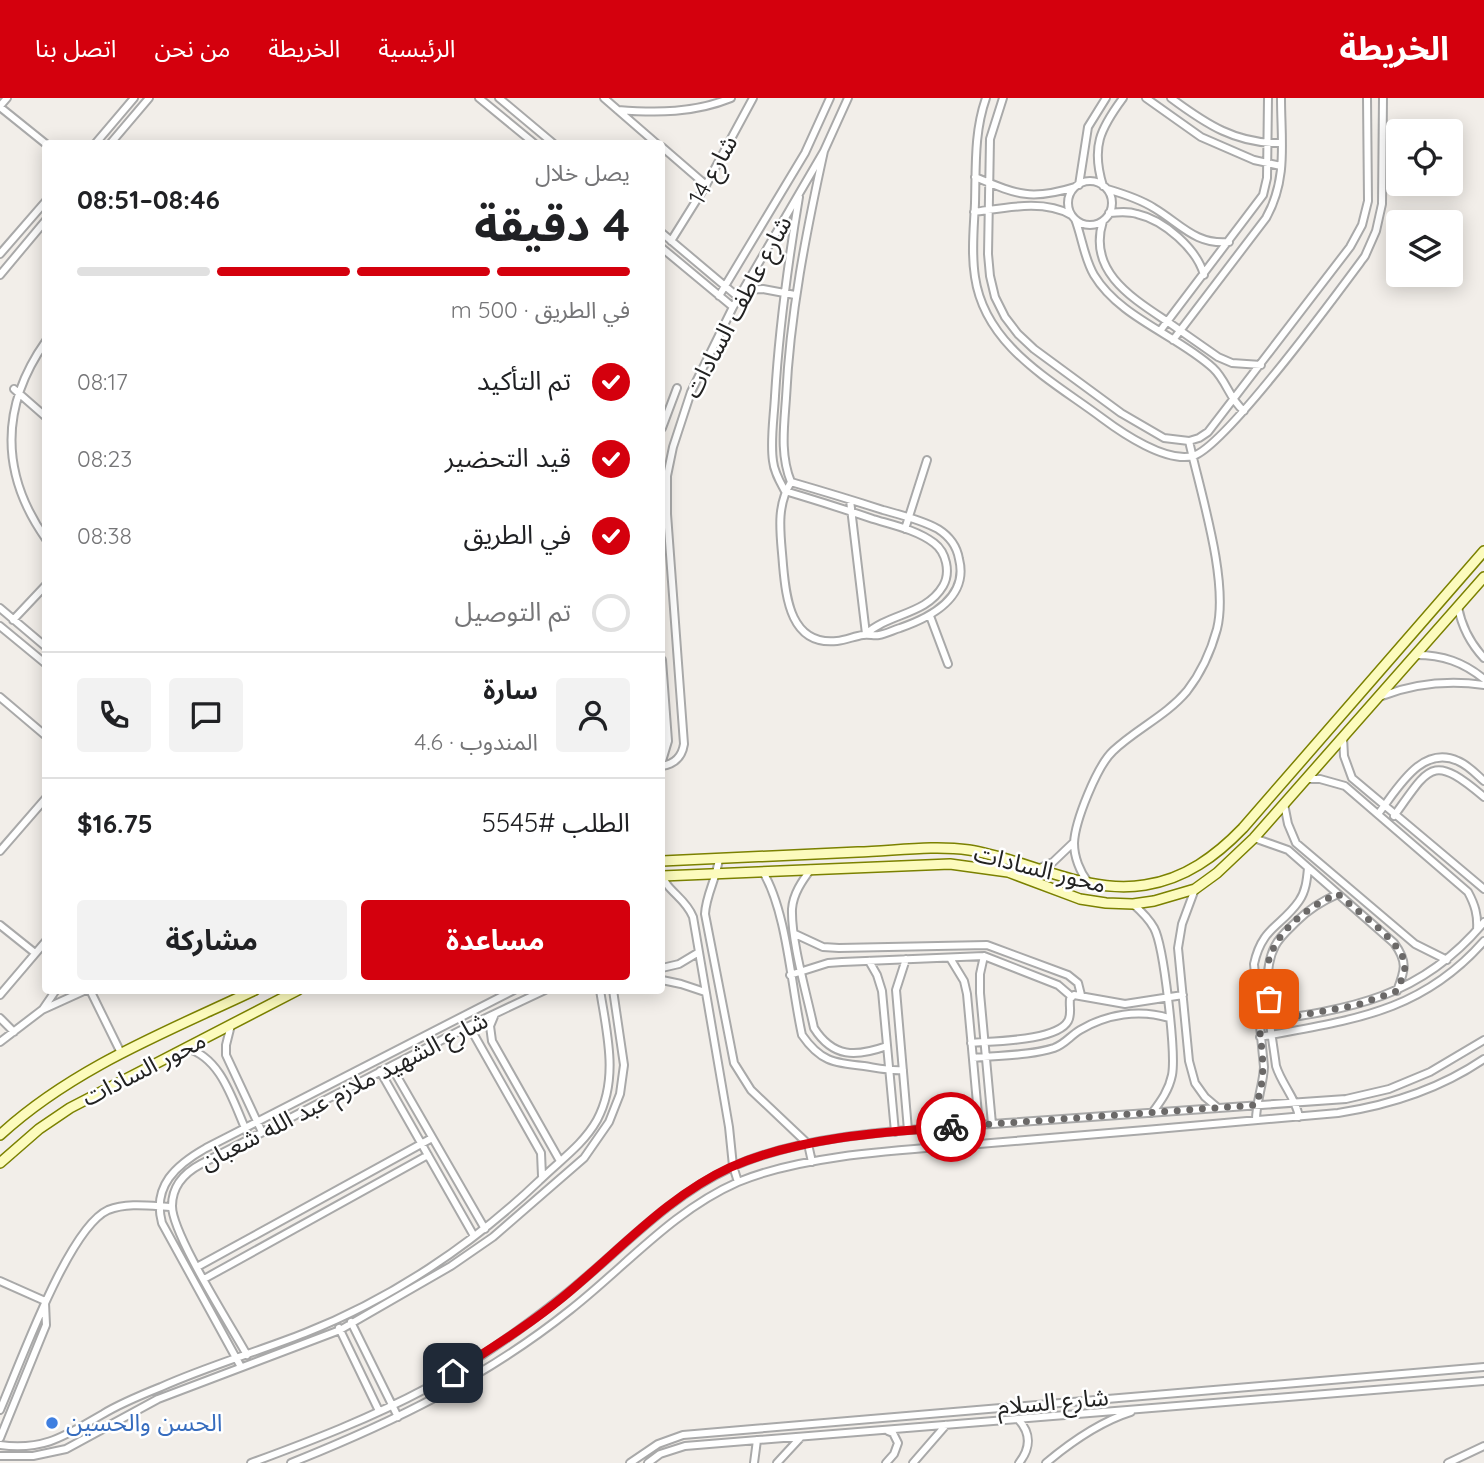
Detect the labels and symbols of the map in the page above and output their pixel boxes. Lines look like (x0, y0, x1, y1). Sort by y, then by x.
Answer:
street label: شارع 14 (681, 130, 746, 211)
street label: شارع عاطف السادات (676, 210, 800, 404)
street label: محور السادات (971, 837, 1109, 899)
pin (1239, 969, 1299, 1029)
street label: شارع الشهيد ملازم عبد الله شعبان (195, 1004, 494, 1179)
street label: محور السادات (77, 1024, 210, 1112)
courier (916, 1092, 986, 1162)
pin (423, 1343, 483, 1403)
street label: شارع السلام (996, 1381, 1110, 1425)
place label: الحسن والحسين (66, 1407, 223, 1437)
marker: الحسن والحسين (44, 1415, 60, 1431)

